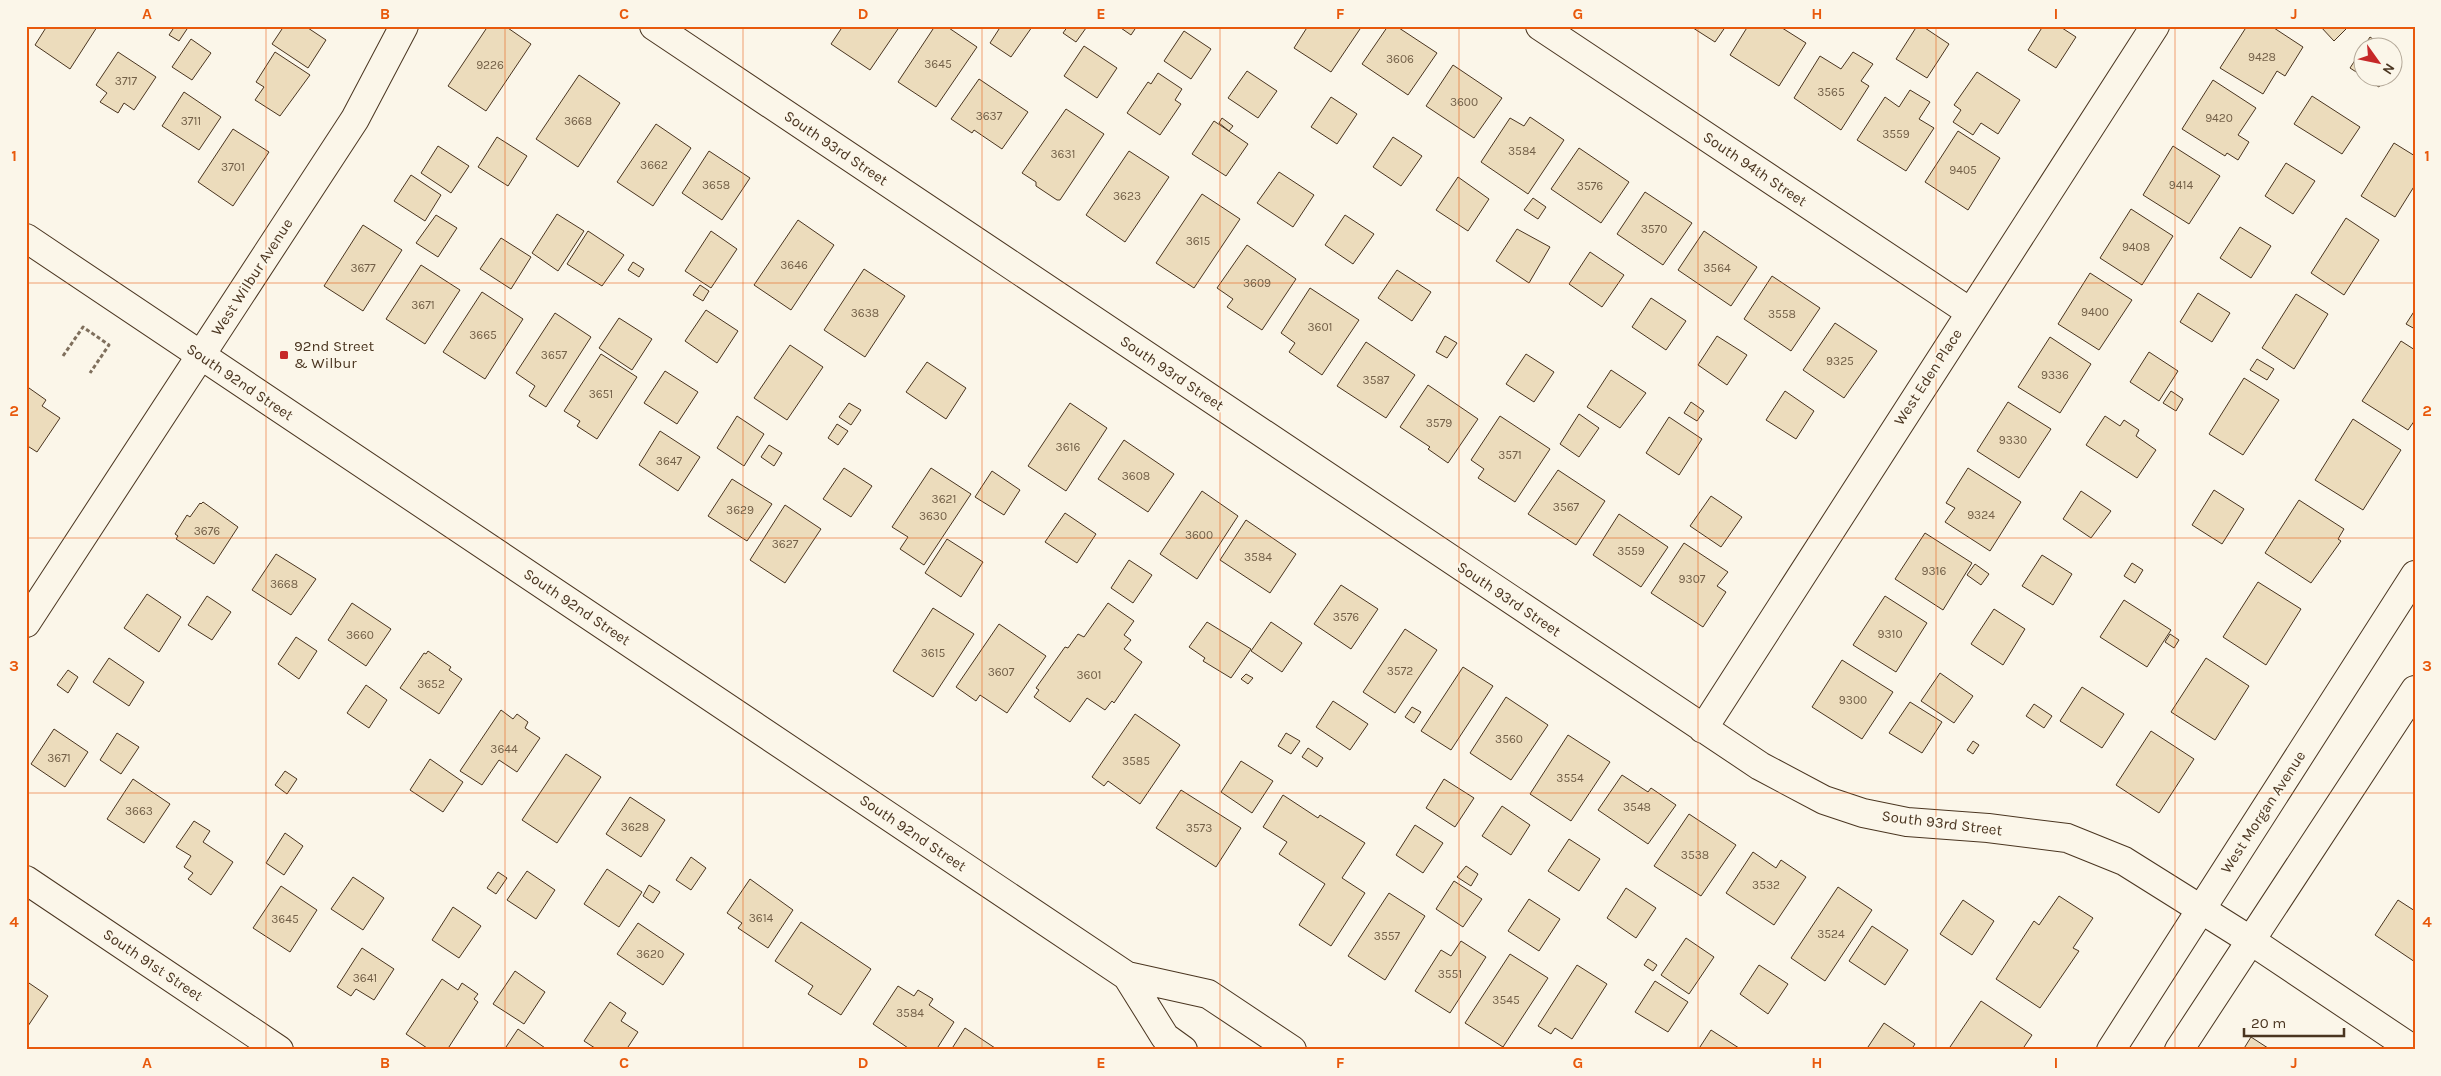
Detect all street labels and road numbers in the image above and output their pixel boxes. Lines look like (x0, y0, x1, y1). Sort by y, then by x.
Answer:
street label: South 93rd Street (781, 107, 892, 190)
street label: South 94th Street (1700, 128, 1811, 211)
street label: West Wilbur Avenue (207, 215, 297, 339)
street label: West Eden Place (1890, 325, 1966, 429)
street label: South 93rd Street (1117, 332, 1228, 415)
street label: South 92nd Street (183, 340, 297, 425)
street label: South 93rd Street (1454, 558, 1565, 641)
street label: South 92nd Street (520, 565, 634, 650)
street label: West Morgan Avenue (2217, 747, 2309, 877)
street label: South 92nd Street (856, 791, 970, 876)
street label: South 93rd Street (1881, 807, 2004, 839)
street label: South 91st Street (100, 925, 207, 1005)

